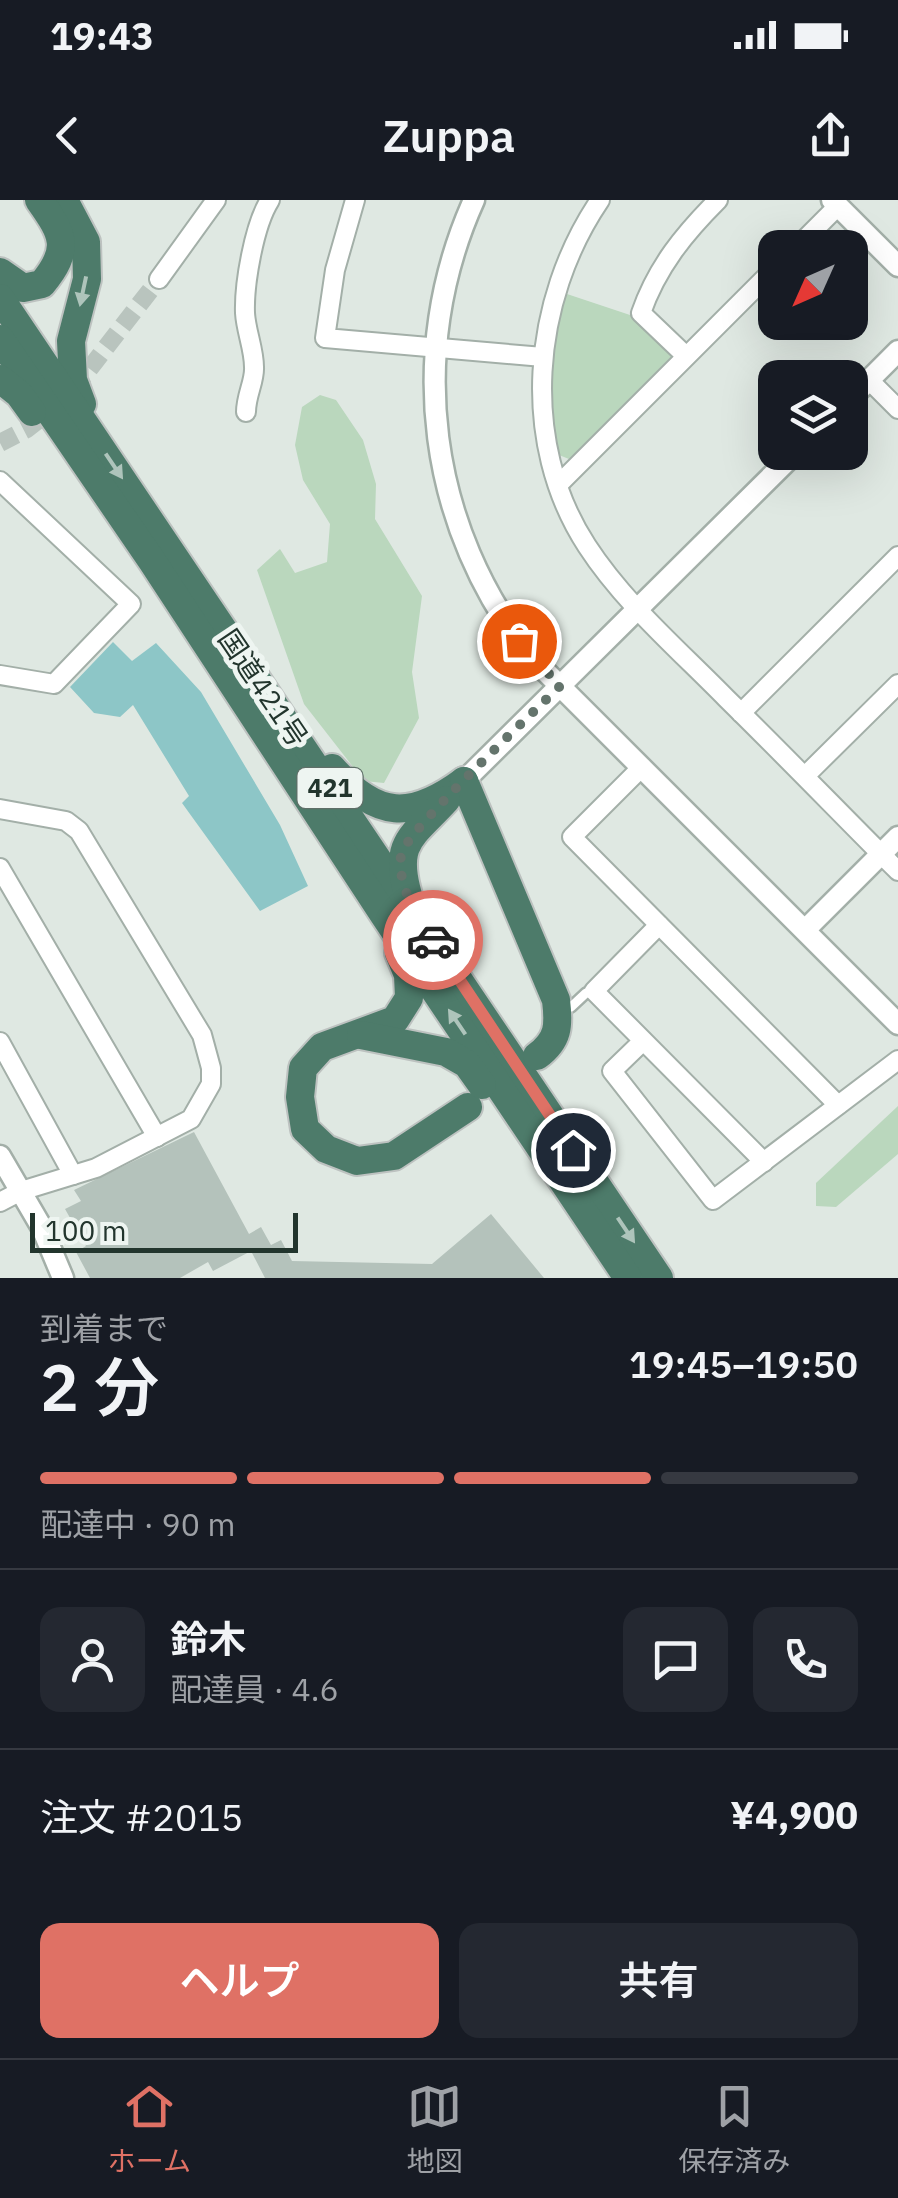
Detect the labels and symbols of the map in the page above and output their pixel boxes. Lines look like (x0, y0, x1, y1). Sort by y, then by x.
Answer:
north arrow (758, 230, 868, 340)
one-way arrow (75, 276, 91, 307)
one-way arrow (104, 452, 122, 479)
pin (477, 599, 562, 684)
street label: 国道421号 (210, 622, 316, 754)
road number: 421 (298, 768, 362, 808)
courier (383, 890, 483, 990)
one-way arrow (448, 1009, 467, 1036)
pin (531, 1108, 616, 1193)
scale bar (30, 1208, 298, 1252)
one-way arrow (616, 1216, 635, 1243)

